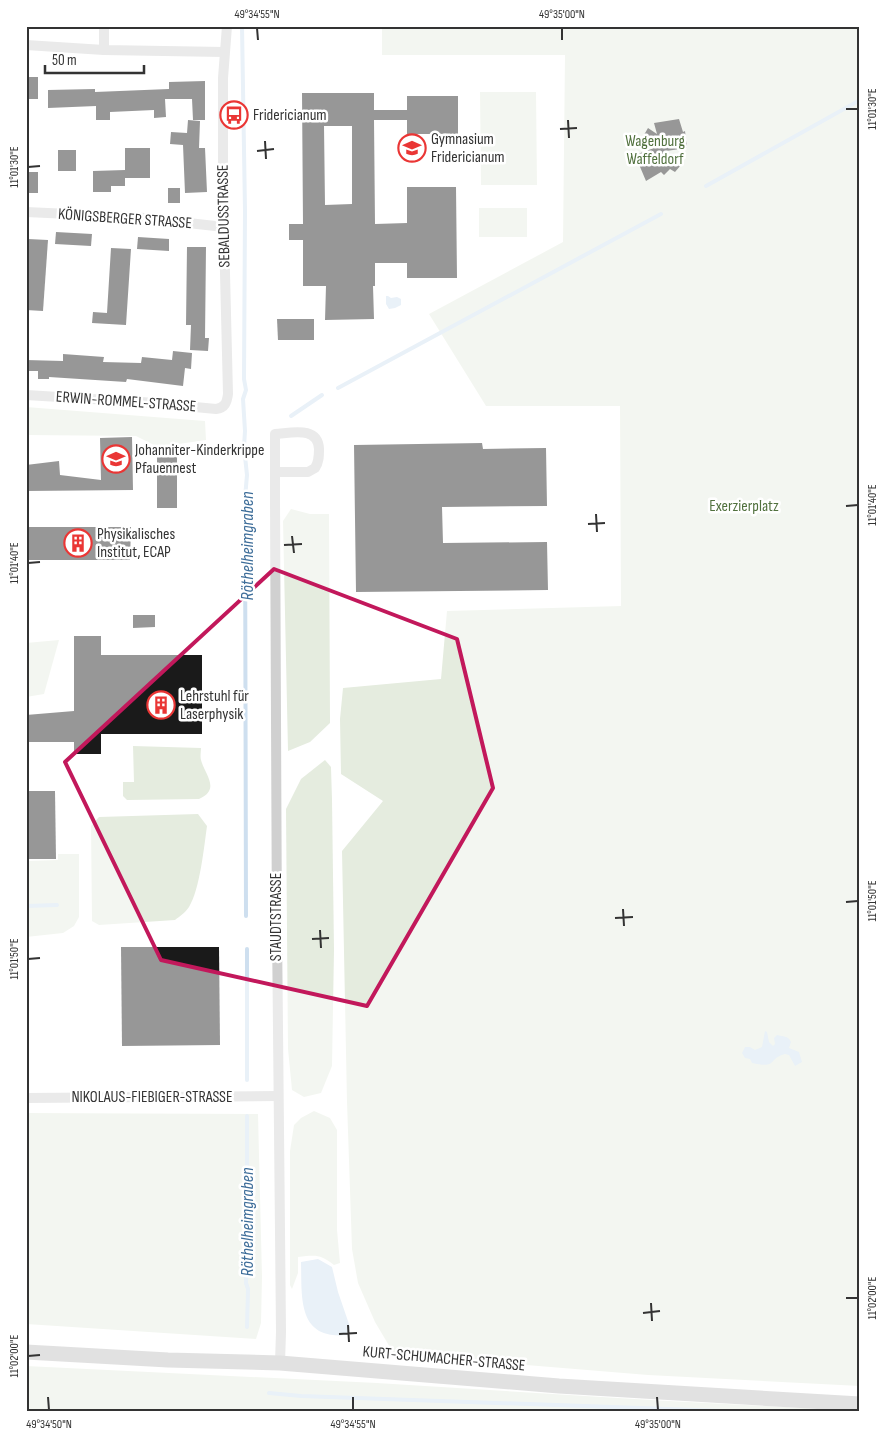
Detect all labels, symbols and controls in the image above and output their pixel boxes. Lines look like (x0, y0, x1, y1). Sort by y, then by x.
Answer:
text: 49°34'55"N (234, 7, 280, 22)
text: 49°35'00"N (539, 7, 585, 22)
scale bar (45, 42, 144, 74)
text: 50 m (52, 51, 77, 70)
text: 11°01'30"E (865, 88, 880, 130)
bus stop icon: Fridericianum (219, 100, 249, 130)
place label: Fridericianum (253, 106, 327, 125)
place label: Gymnasium Fridericianum (431, 130, 505, 167)
park label: Wagenburg Waffeldorf (625, 132, 685, 169)
school or university icon: Gymnasium Fridericianum (397, 133, 427, 163)
text: 11°01'30"E (7, 146, 22, 188)
street label: SEBALDUSSTRASSE (214, 164, 234, 268)
street label: KÖNIGSBERGER STRASSE (57, 205, 193, 233)
street label: ERWIN-ROMMEL-STRASSE (55, 388, 197, 416)
place label: Johanniter-Kinderkrippe Pfauennest (134, 441, 264, 478)
school or university icon: Johanniter-Kinderkrippe Pfauennest (101, 444, 131, 474)
text: 11°01'40"E (865, 484, 880, 526)
water label: Röthelheimgraben (237, 491, 258, 600)
park label: Exerzierplatz (709, 497, 779, 516)
place label: Physikalisches Institut, ECAP (97, 525, 175, 562)
building icon: Physikalisches Institut, ECAP (63, 528, 93, 558)
text: 11°01'40"E (7, 542, 22, 584)
place label: Lehrstuhl für Laserphysik (180, 687, 249, 724)
building icon: Lehrstuhl für Laserphysik (146, 690, 176, 720)
street label: STAUDTSTRASSE (267, 873, 286, 961)
text: 11°01'50"E (865, 880, 880, 922)
text: 11°01'50"E (7, 938, 22, 980)
street label: NIKOLAUS-FIEBIGER-STRASSE (71, 1088, 233, 1107)
water label: Röthelheimgraben (237, 1167, 258, 1276)
text: 11°02'00"E (865, 1277, 880, 1319)
text: 11°02'00"E (7, 1335, 22, 1377)
street label: KURT-SCHUMACHER-STRASSE (362, 1342, 526, 1376)
text: 49°34'50"N (26, 1417, 72, 1432)
text: 49°34'55"N (330, 1417, 376, 1432)
text: 49°35'00"N (635, 1417, 681, 1432)

